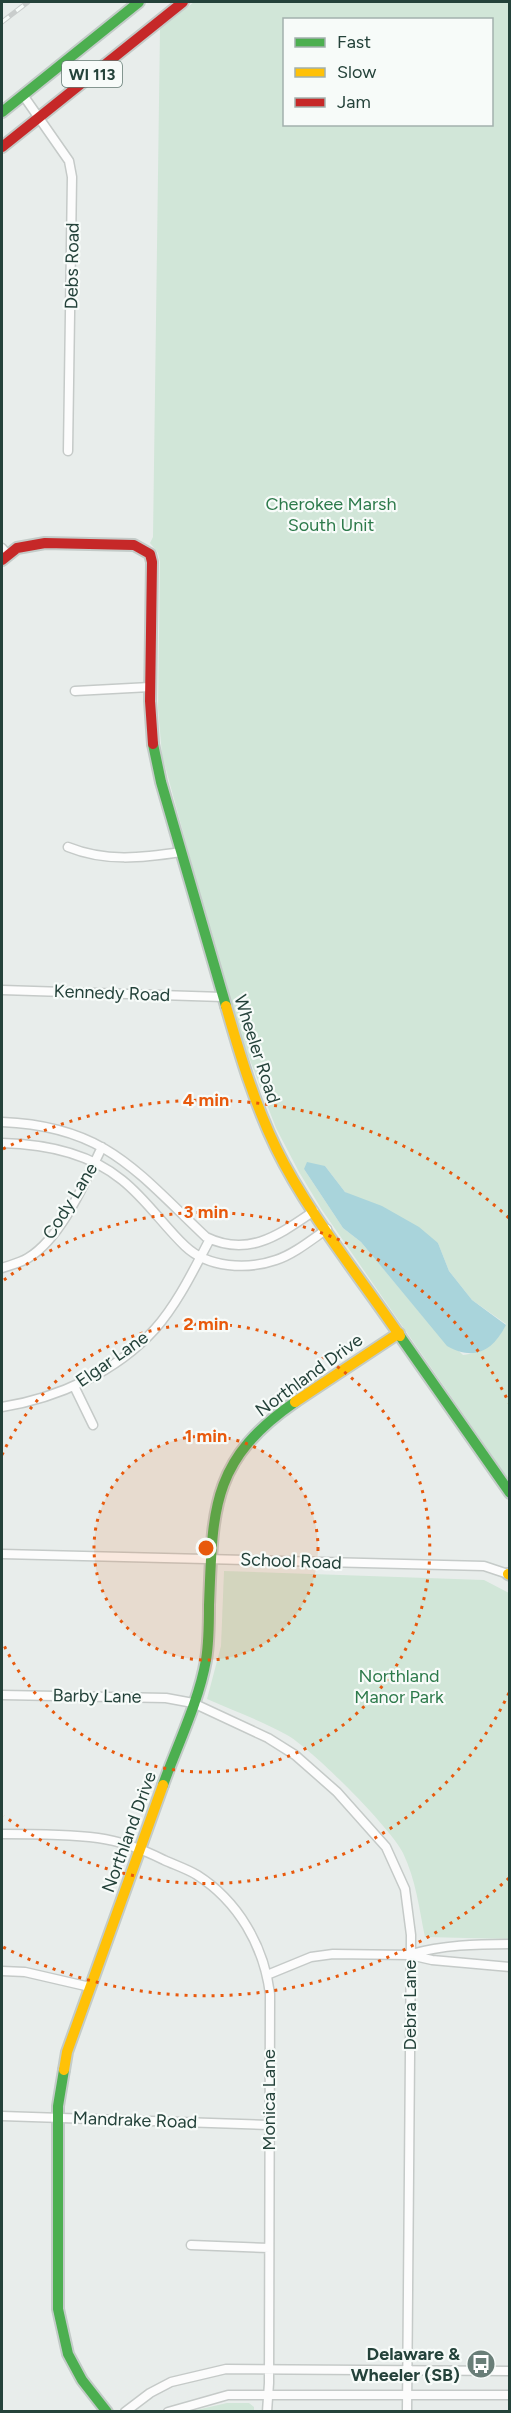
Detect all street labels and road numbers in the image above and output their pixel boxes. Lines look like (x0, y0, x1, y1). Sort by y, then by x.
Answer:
road number: WI 113 (62, 61, 122, 87)
street label: Debs Road (60, 222, 84, 310)
street label: Kennedy Road (53, 980, 171, 1006)
street label: Wheeler Road (229, 992, 285, 1106)
street label: Cody Lane (38, 1158, 102, 1243)
street label: Elgar Lane (72, 1326, 153, 1392)
street label: Northland Drive (251, 1329, 367, 1421)
street label: School Road (240, 1548, 342, 1574)
street label: Barby Lane (52, 1684, 142, 1708)
street label: Northland Drive (97, 1768, 161, 1895)
street label: Debra Lane (399, 1959, 421, 2050)
street label: Monica Lane (258, 2049, 280, 2151)
street label: Mandrake Road (72, 2107, 198, 2133)

